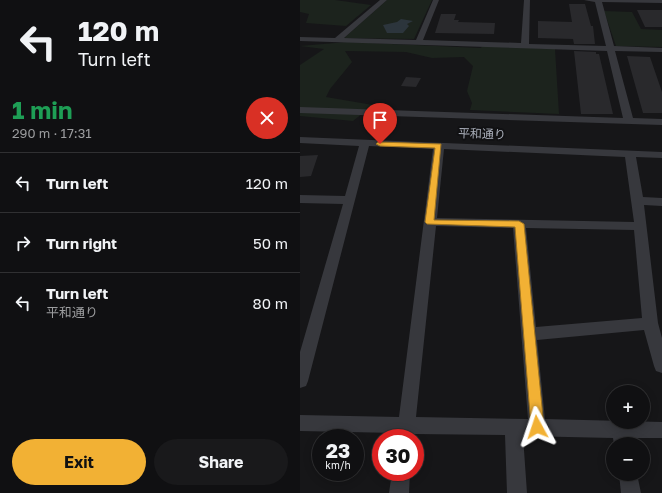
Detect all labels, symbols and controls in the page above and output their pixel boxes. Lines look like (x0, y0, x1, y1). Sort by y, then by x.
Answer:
text: 120 m (78, 14, 159, 47)
icon: left (12, 16, 64, 68)
text: Turn left (78, 48, 151, 70)
text: 1 min (12, 95, 72, 124)
button: close (246, 97, 288, 139)
pin (363, 103, 397, 144)
icon: arrive (369, 109, 391, 131)
text: 290 m · 17:31 (12, 125, 92, 141)
street label: 平和通り (458, 125, 506, 142)
icon: left (12, 172, 34, 194)
text: Turn left (46, 174, 108, 192)
text: 120 m (246, 174, 288, 192)
icon: right (12, 232, 34, 254)
text: Turn right (46, 234, 117, 252)
text: 50 m (253, 234, 288, 252)
text: Turn left (46, 284, 108, 302)
icon: left (12, 292, 34, 314)
text: 80 m (253, 294, 288, 312)
text: 平和通り (46, 304, 98, 320)
map controls (606, 385, 650, 481)
button: + (606, 385, 650, 429)
position arrow (516, 406, 558, 448)
speed limit sign: 30 (372, 429, 424, 481)
button: − (606, 437, 650, 481)
text: 23 (326, 438, 350, 462)
button: Exit (12, 439, 146, 485)
button: Share (154, 439, 288, 485)
text: km/h (325, 459, 351, 471)

